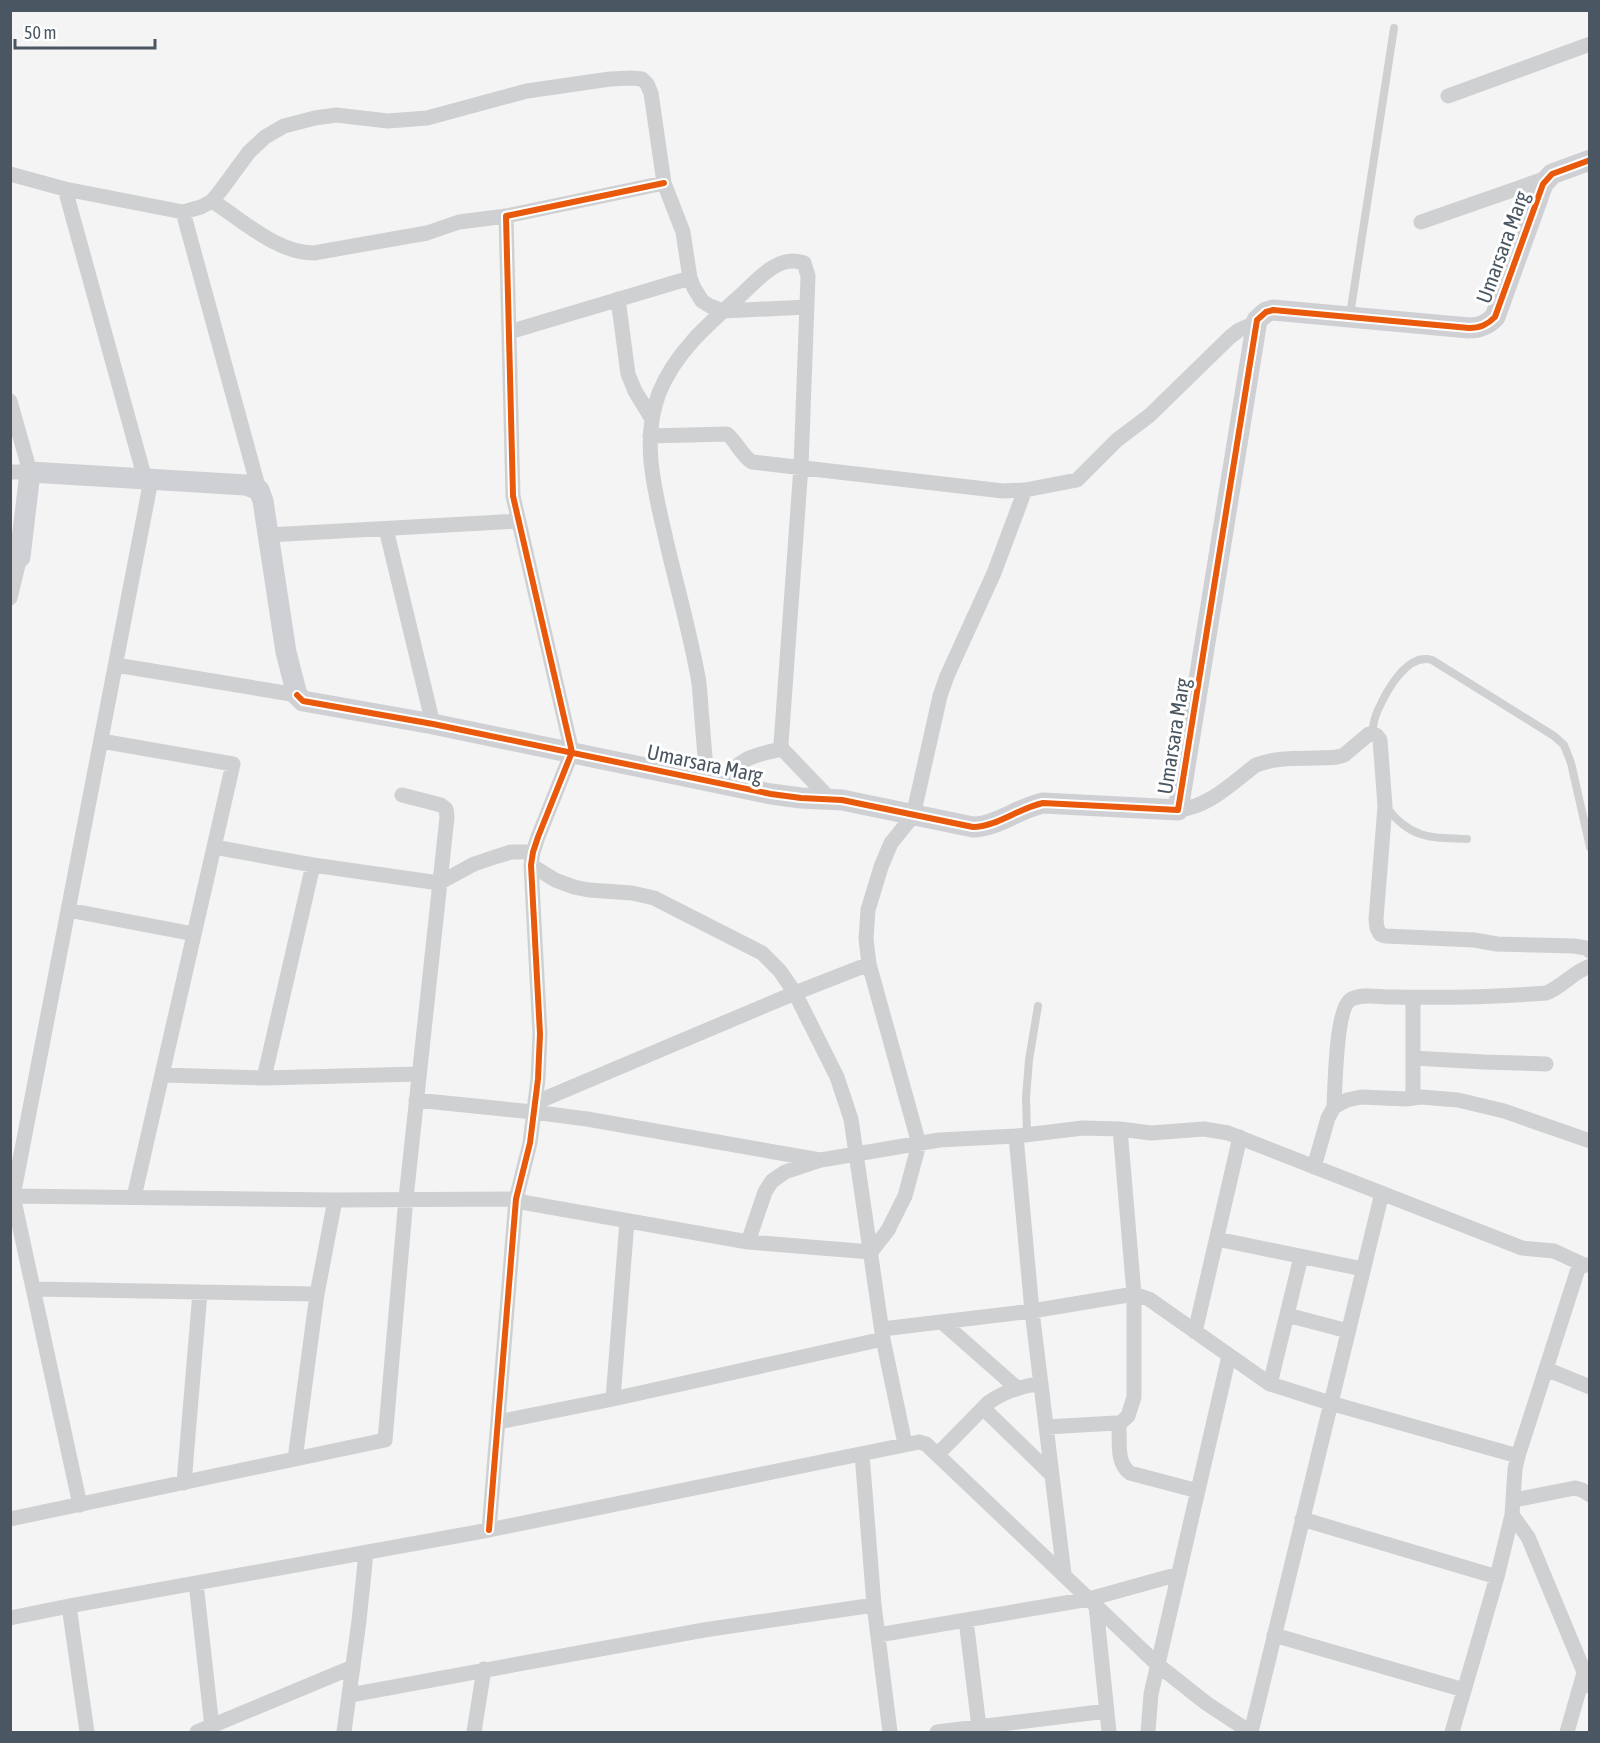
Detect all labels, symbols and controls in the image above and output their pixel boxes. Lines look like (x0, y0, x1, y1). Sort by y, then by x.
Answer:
scale bar (15, 12, 154, 50)
text: 50 m (24, 22, 56, 43)
street label: Umarsara Marg (1471, 188, 1533, 306)
street label: Umarsara Marg (1152, 676, 1194, 796)
street label: Umarsara Marg (645, 739, 765, 787)

